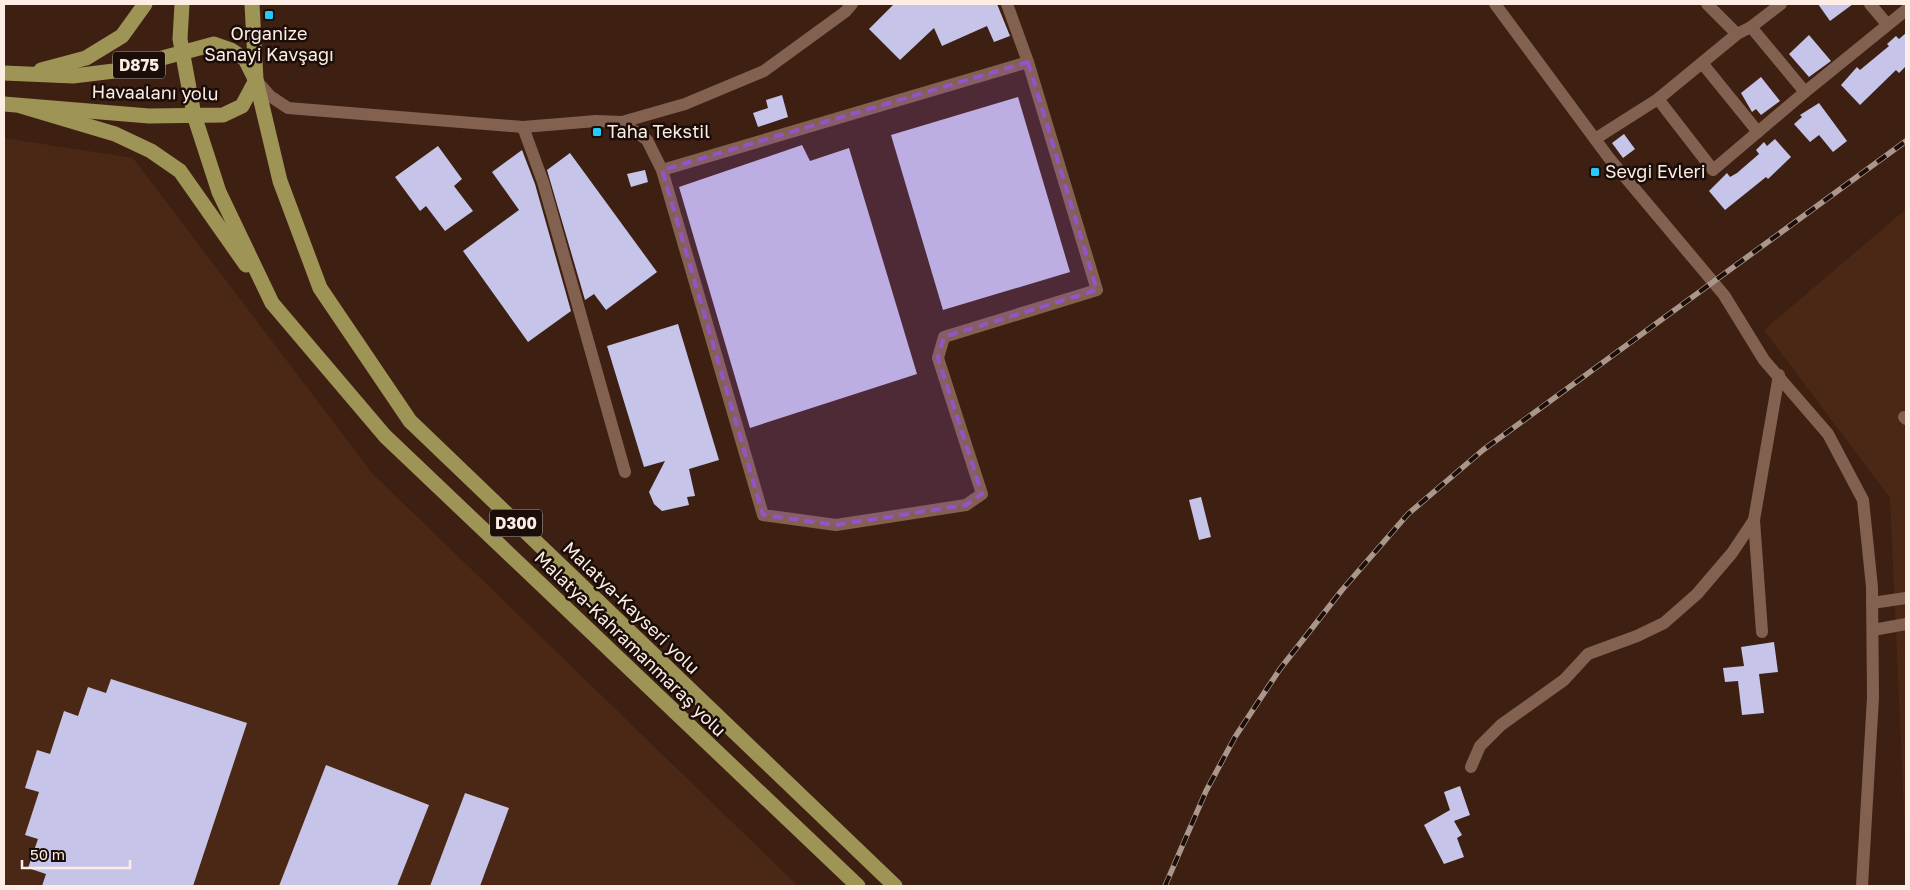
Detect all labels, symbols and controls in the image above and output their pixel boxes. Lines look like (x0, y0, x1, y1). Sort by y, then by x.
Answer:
marker: Organize Sanayi Kavşağı (263, 9, 275, 21)
place label: Organize Sanayi Kavşağı (204, 22, 334, 65)
road number: D875 (113, 52, 165, 78)
street label: Havaalanı yolu (91, 80, 219, 104)
place label: Taha Tekstil (607, 120, 710, 142)
marker: Taha Tekstil (591, 126, 603, 138)
place label: Sevgi Evleri (1605, 160, 1705, 182)
marker: Sevgi Evleri (1589, 166, 1601, 178)
road number: D300 (490, 509, 542, 536)
street label: Malatya-Kayseri yolu (559, 536, 704, 678)
street label: Malatya-Kahramanmaraş yolu (530, 546, 731, 741)
scale bar (22, 838, 130, 870)
text: 50 m (30, 845, 65, 863)

